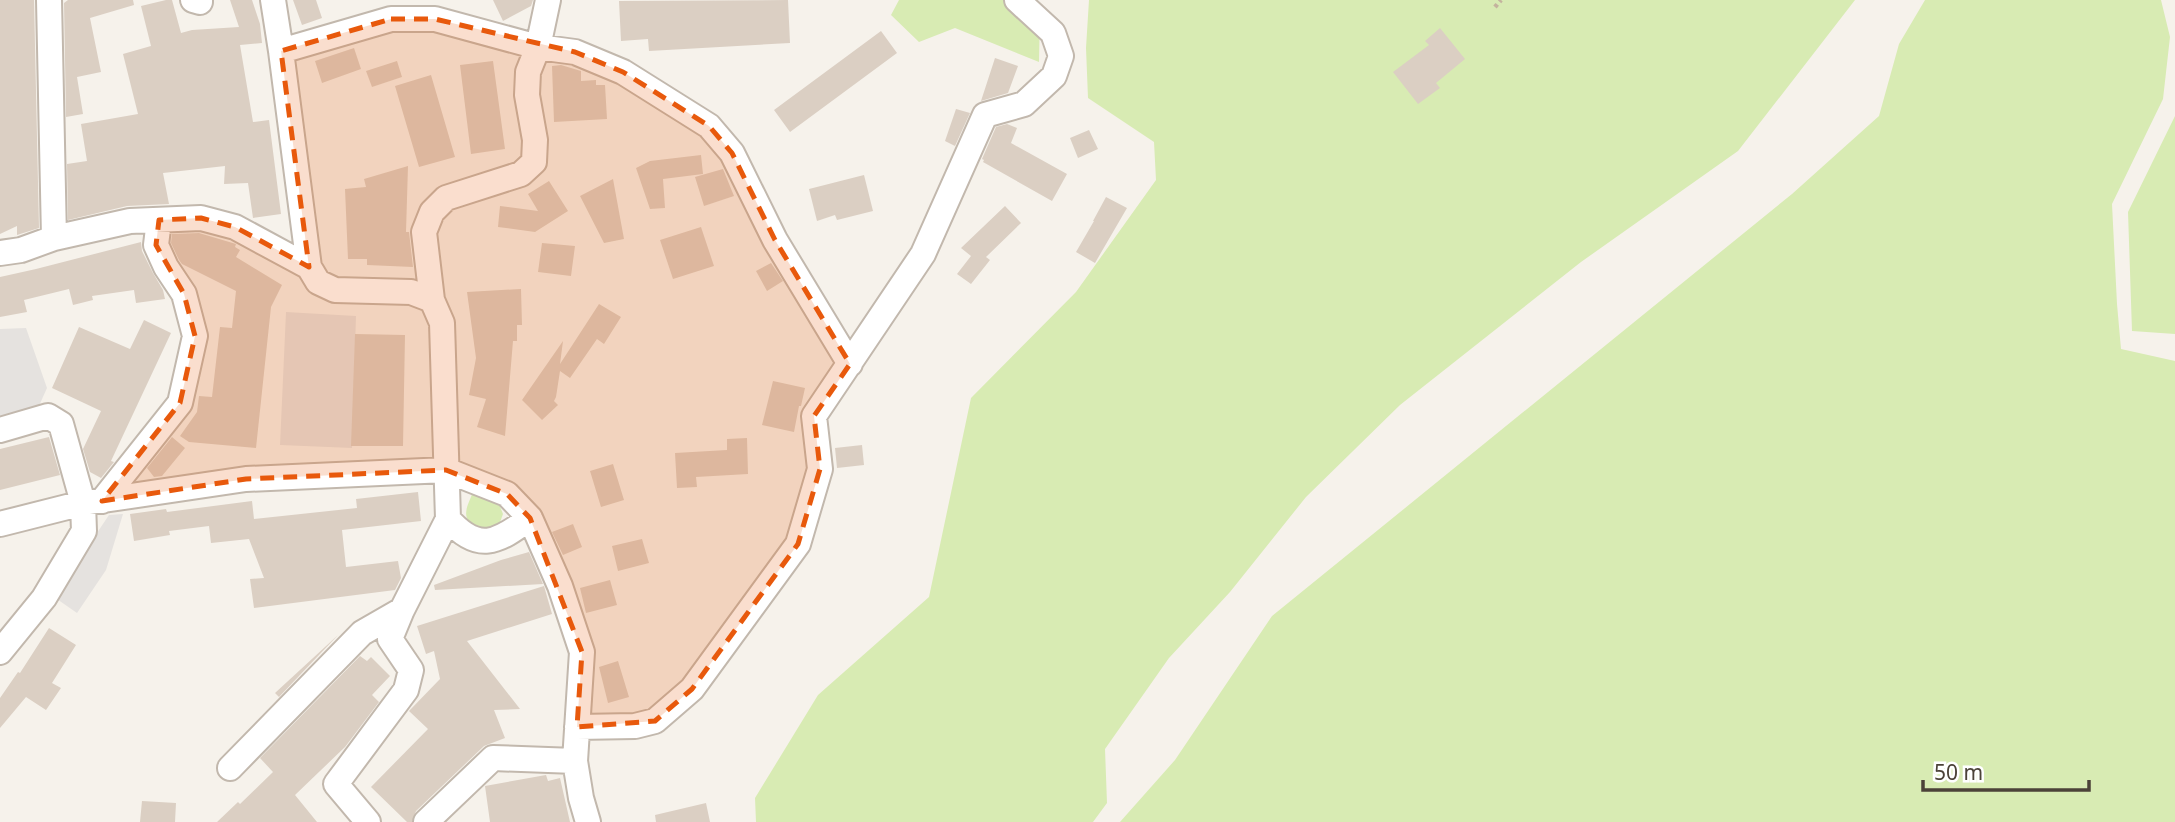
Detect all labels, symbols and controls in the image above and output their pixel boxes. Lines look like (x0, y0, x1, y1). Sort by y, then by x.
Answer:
scale bar (1923, 748, 2089, 792)
text: 50 m (1934, 758, 1983, 786)

